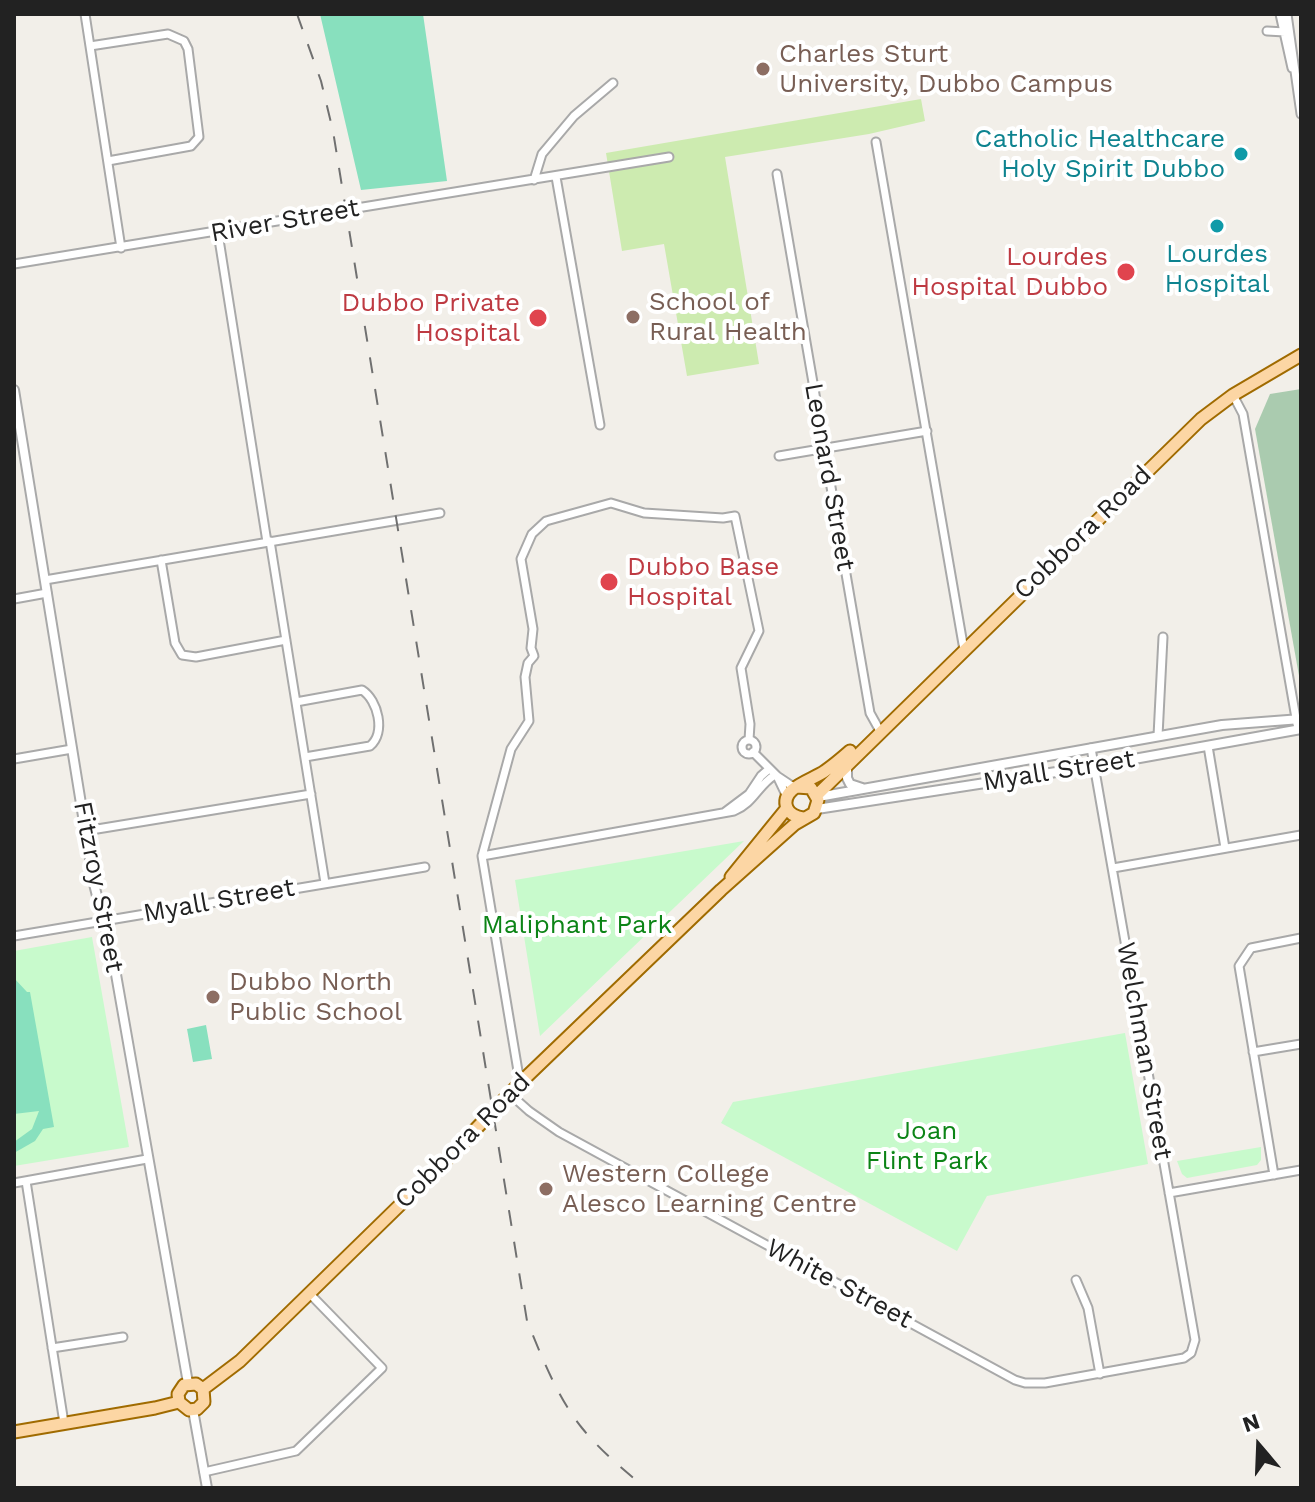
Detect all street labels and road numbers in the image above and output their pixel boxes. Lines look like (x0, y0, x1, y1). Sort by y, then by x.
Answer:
street label: River Street (208, 193, 362, 249)
street label: Leonard Street (797, 381, 861, 573)
street label: Cobbora Road (1008, 460, 1158, 606)
street label: Myall Street (981, 744, 1137, 798)
street label: Fitzroy Street (66, 799, 130, 975)
street label: Myall Street (141, 872, 297, 930)
street label: Welchman Street (1109, 940, 1179, 1162)
street label: Cobbora Road (389, 1067, 537, 1215)
street label: White Street (761, 1232, 917, 1336)

